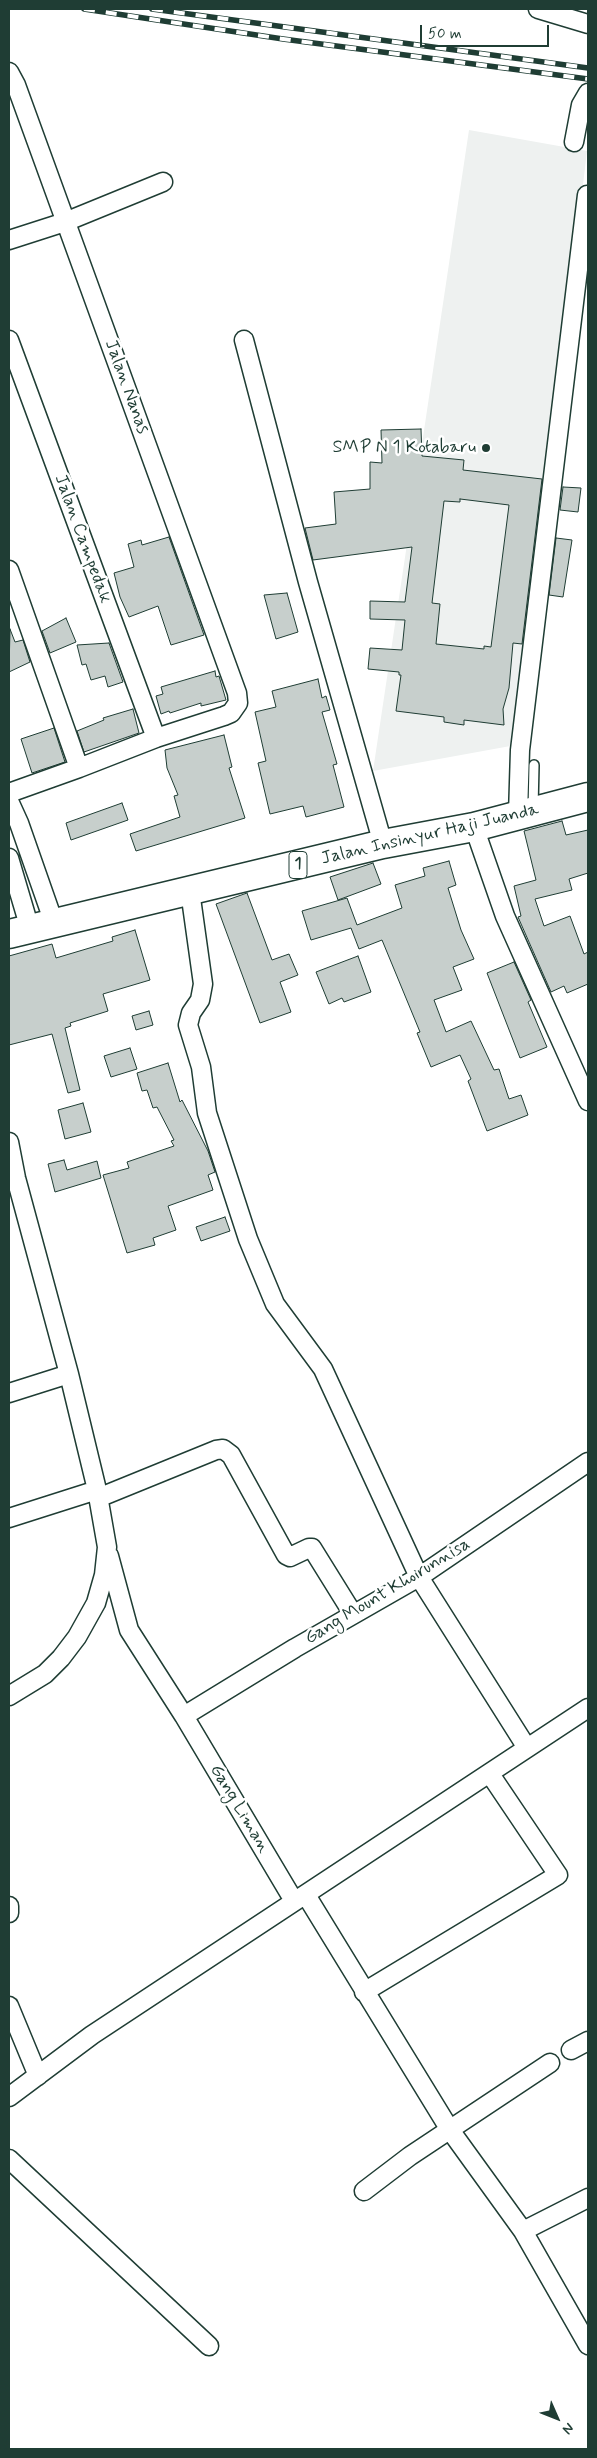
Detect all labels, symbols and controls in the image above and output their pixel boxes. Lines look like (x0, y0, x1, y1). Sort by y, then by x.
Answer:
scale bar (422, 15, 551, 47)
text: 50 m (428, 24, 462, 44)
street label: Jalan Nanas (99, 337, 153, 437)
place label: SMP N 1 Kotabaru (332, 437, 476, 459)
marker: SMP N 1 Kotabaru (480, 442, 492, 454)
street label: Jalan Campedak (49, 472, 115, 606)
street label: Jalan Insinyur Haji Juanda (319, 799, 541, 871)
road number: 1 (289, 852, 307, 878)
street label: Gang Mount Khoirunnisa (301, 1534, 475, 1650)
street label: Gang Liman (204, 1761, 274, 1857)
north arrow (532, 2393, 582, 2443)
text: N (558, 2419, 578, 2438)

